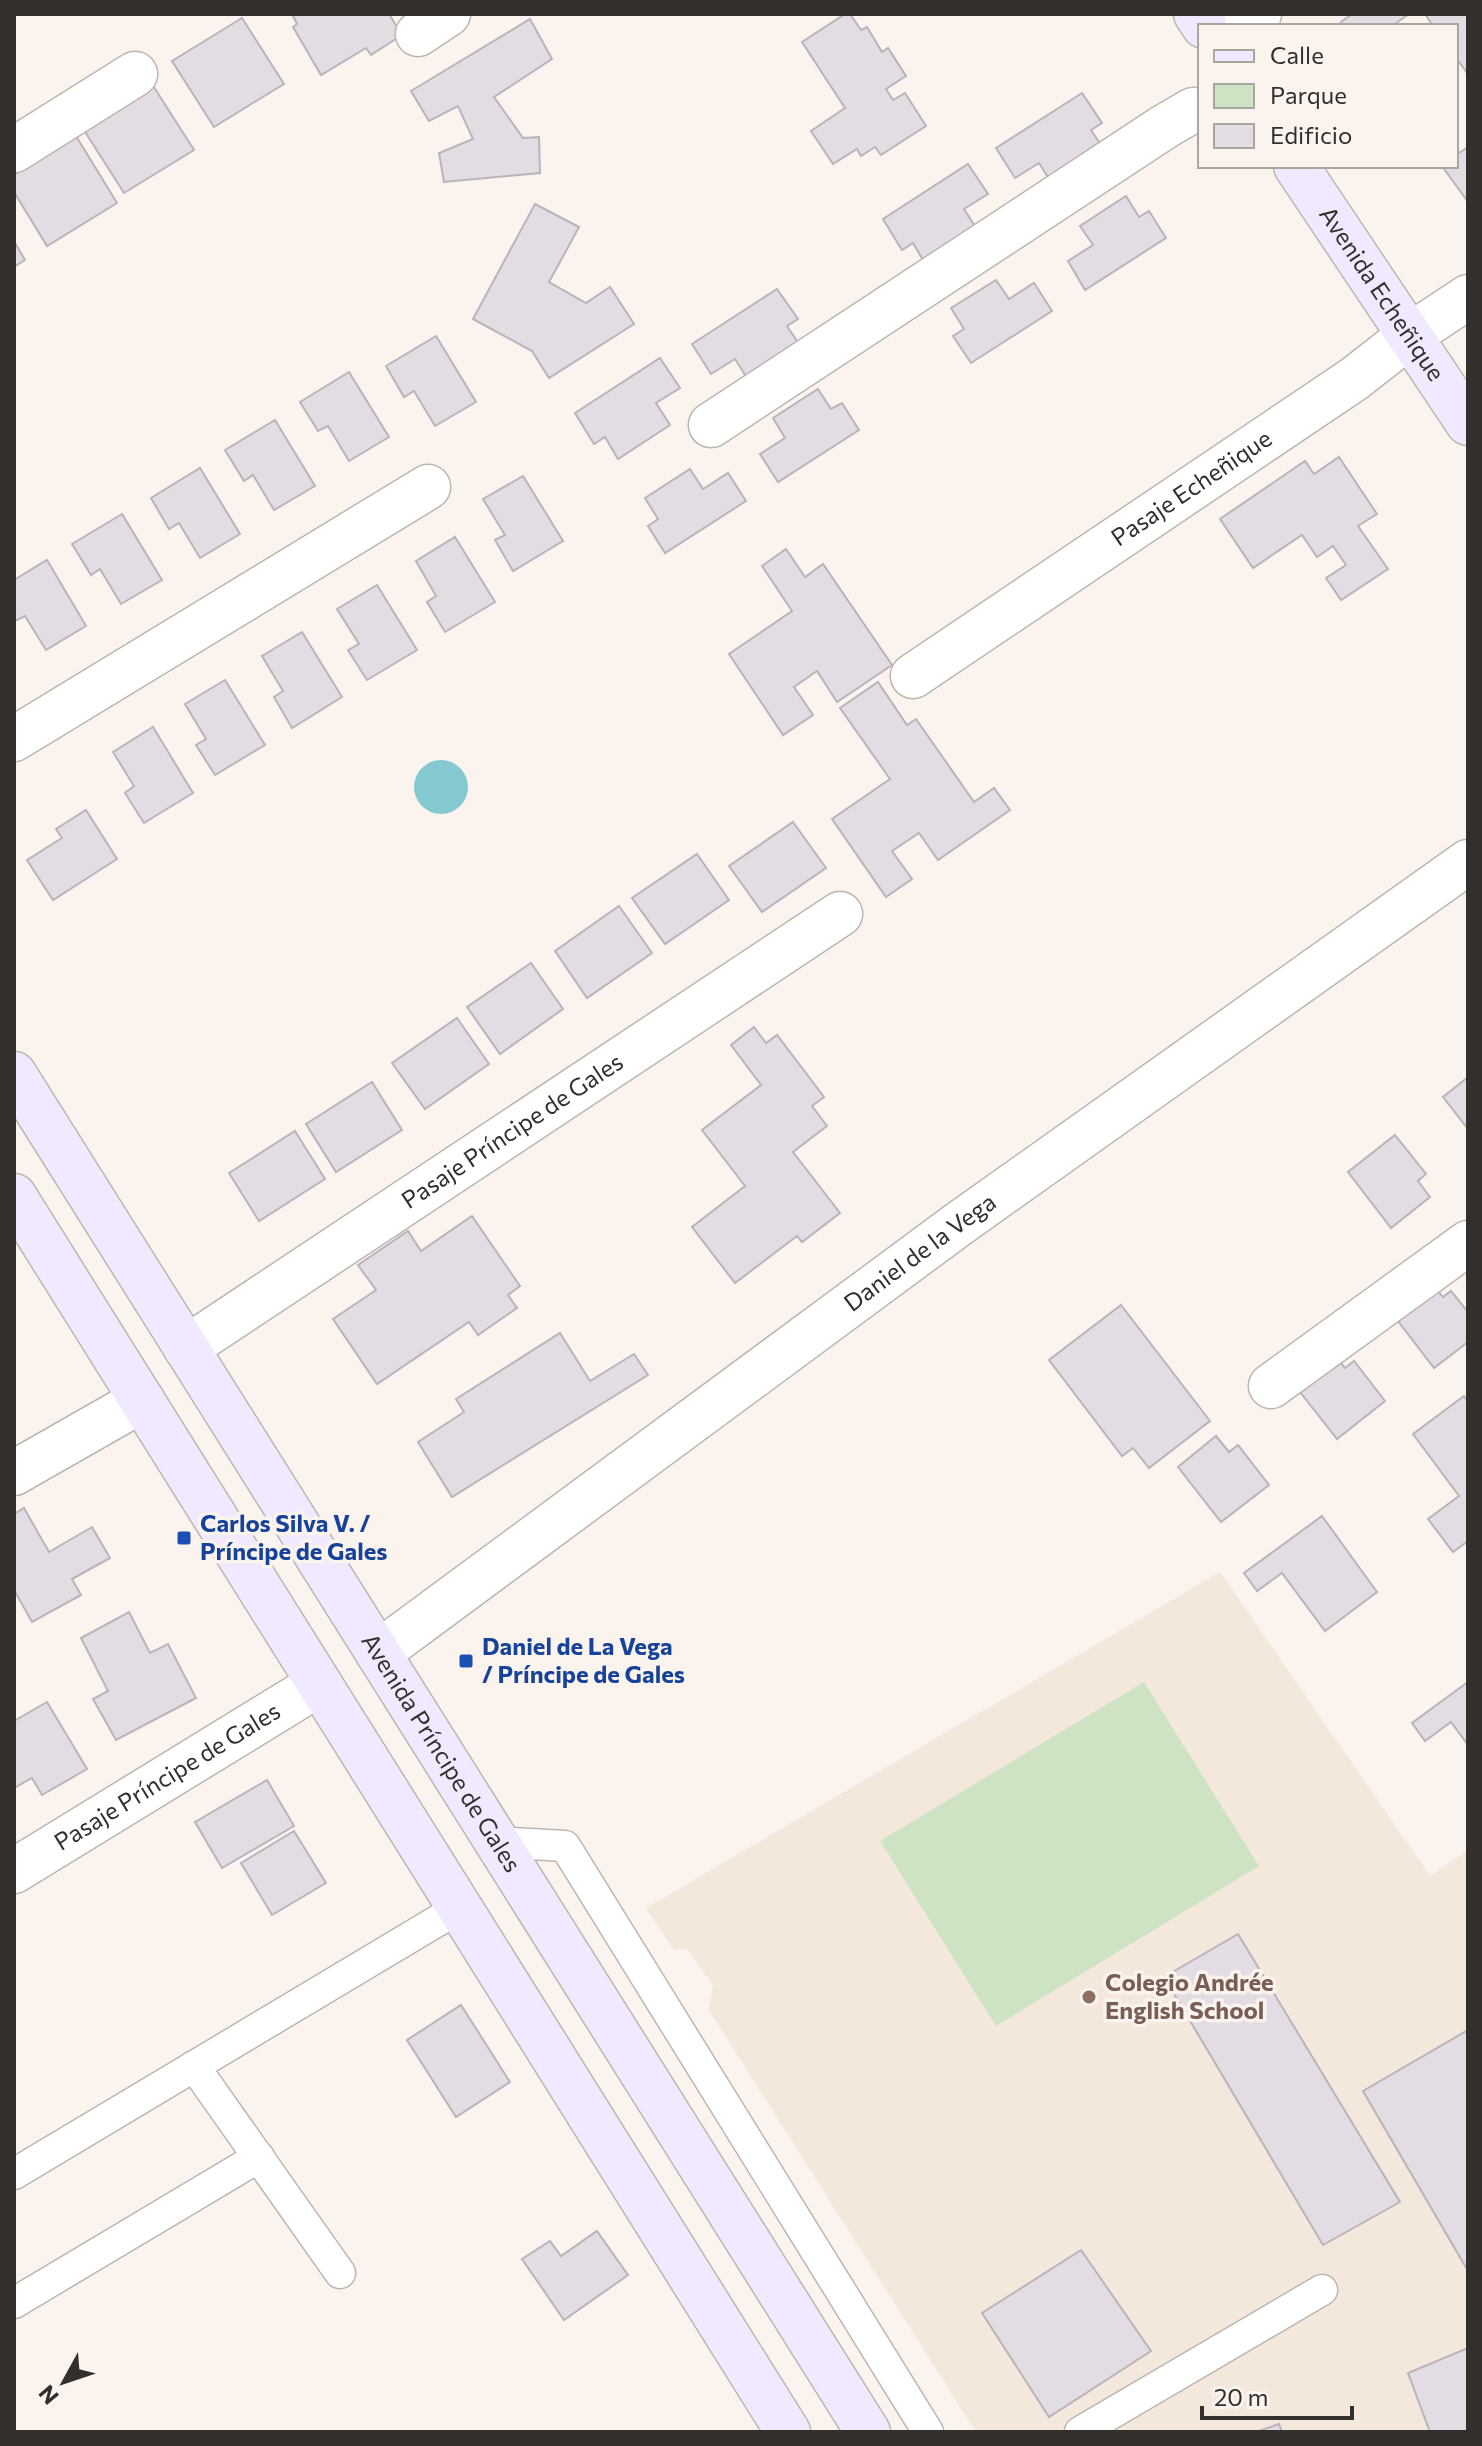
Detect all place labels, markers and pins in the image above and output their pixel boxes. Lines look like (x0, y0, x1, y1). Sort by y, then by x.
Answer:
place label: Carlos Silva V. / Príncipe de Gales (200, 1508, 388, 1565)
marker: Carlos Silva V. / Príncipe de Gales (175, 1529, 193, 1547)
place label: Daniel de La Vega / Príncipe de Gales (482, 1631, 685, 1688)
marker: Daniel de La Vega / Príncipe de Gales (457, 1652, 475, 1670)
place label: Colegio Andrée English School (1105, 1967, 1274, 2024)
marker: Colegio Andrée English School (1080, 1988, 1098, 2006)

